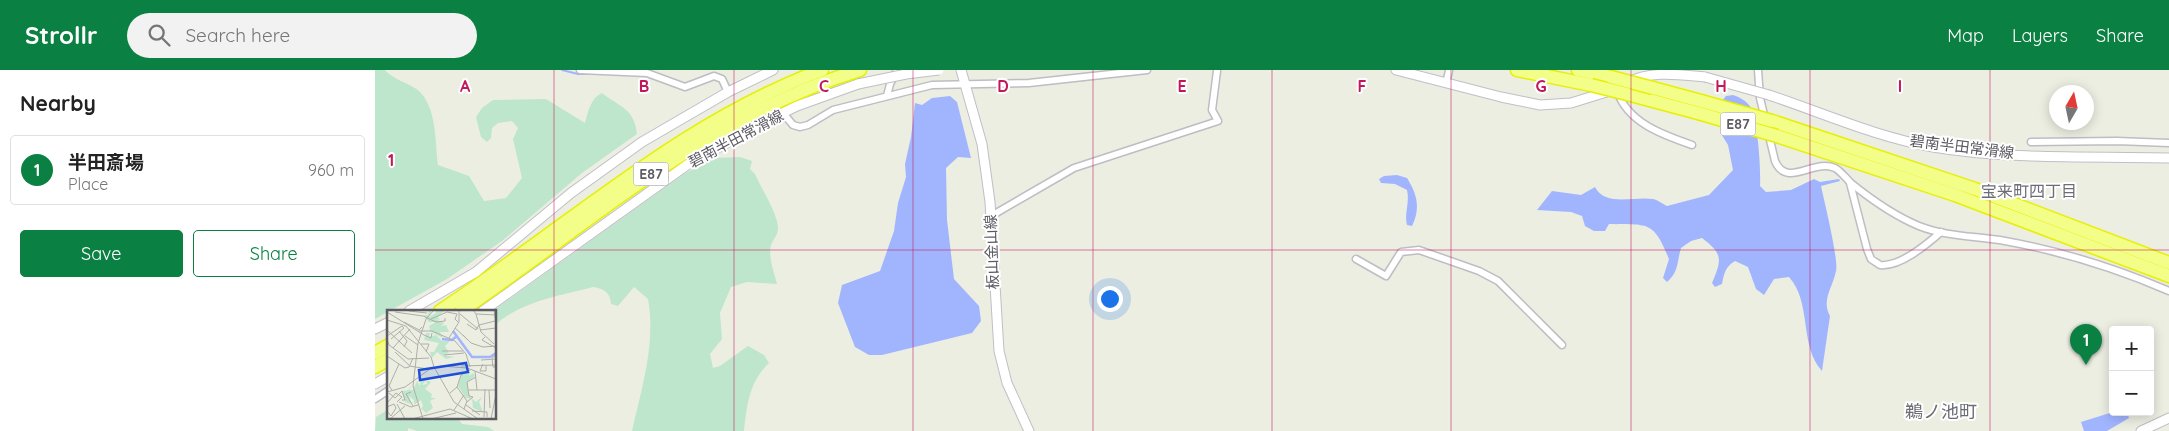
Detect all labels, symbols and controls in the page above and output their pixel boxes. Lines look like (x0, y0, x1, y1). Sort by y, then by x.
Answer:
search box (127, 13, 477, 58)
text: Strollr (25, 20, 97, 50)
icon: search (145, 21, 173, 49)
text: Search here (185, 23, 290, 47)
text: Map (1947, 24, 1984, 47)
text: Layers (2012, 24, 2068, 47)
text: Share (2096, 24, 2144, 47)
text: A (460, 76, 471, 96)
text: B (639, 76, 649, 96)
text: C (819, 76, 829, 96)
text: D (997, 76, 1009, 96)
text: E (1177, 76, 1187, 96)
text: F (1358, 76, 1367, 96)
text: G (1535, 76, 1547, 96)
text: H (1715, 76, 1727, 96)
text: I (1898, 76, 1902, 96)
north arrow (2049, 85, 2094, 130)
text: Nearby (20, 90, 96, 116)
street label: 碧南半田常滑線 (685, 106, 787, 172)
road number: E87 (1721, 112, 1755, 136)
street label: 碧南半田常滑線 (1909, 131, 2015, 162)
text: 半田斎場 (68, 150, 144, 174)
text: 1 (388, 150, 394, 170)
text: 1 (34, 160, 40, 180)
text: 960 m (308, 160, 354, 180)
road number: E87 (633, 162, 669, 186)
text: Place (68, 174, 108, 194)
district label: 宝来町四丁目 (1981, 181, 2077, 201)
street label: 板山金山線 (981, 214, 1002, 290)
button: Save (20, 230, 183, 277)
button: Share (193, 230, 355, 277)
your location (1097, 286, 1123, 312)
inset map (387, 310, 496, 418)
pin: 1 (2070, 324, 2102, 365)
map controls (2109, 326, 2154, 416)
button: + (2109, 326, 2154, 371)
button: − (2109, 371, 2154, 416)
district label: 鵜ノ池町 (1905, 400, 1977, 423)

